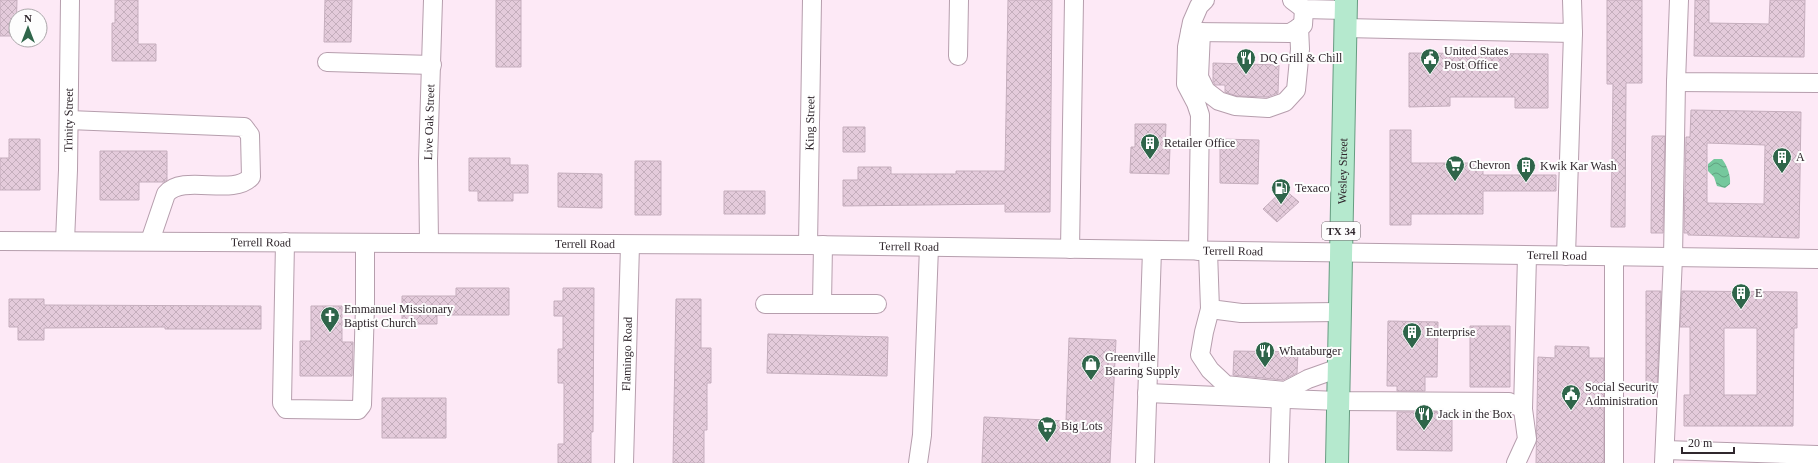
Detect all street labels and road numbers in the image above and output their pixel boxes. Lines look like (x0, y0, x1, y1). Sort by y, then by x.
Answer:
street label: Live Oak Street (421, 83, 437, 160)
street label: Trinity Street (61, 87, 76, 152)
street label: King Street (803, 95, 817, 151)
street label: Wesley Street (1335, 137, 1350, 204)
road number: TX 34 (1322, 222, 1360, 240)
street label: Terrell Road (231, 235, 291, 249)
street label: Terrell Road (555, 237, 615, 251)
street label: Terrell Road (879, 239, 939, 254)
street label: Terrell Road (1203, 243, 1263, 258)
street label: Terrell Road (1527, 248, 1587, 263)
street label: Flamingo Road (619, 317, 635, 391)

